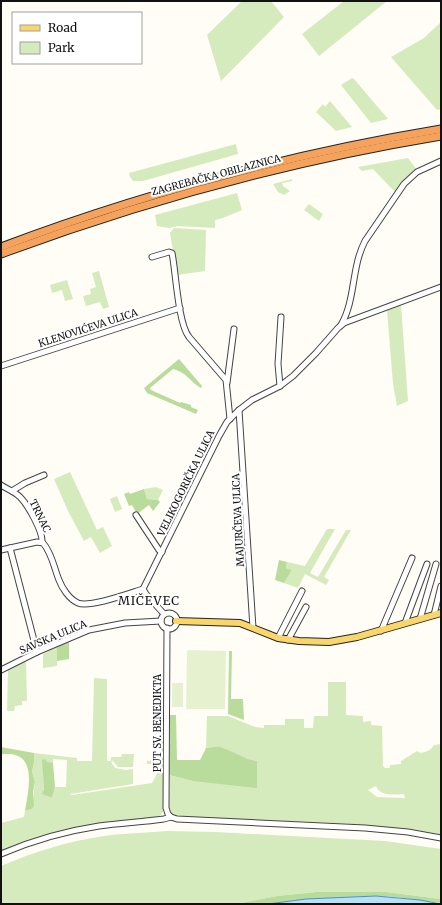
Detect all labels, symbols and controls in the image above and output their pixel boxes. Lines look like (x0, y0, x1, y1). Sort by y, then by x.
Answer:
legend (12, 12, 142, 64)
text: Road (48, 20, 77, 35)
text: Park (48, 40, 75, 55)
street label: ZAGREBAČKA OBILAZNICA (150, 150, 283, 199)
street label: KLENOVIĆEVA ULICA (36, 305, 140, 350)
street label: VELIKOGORIČKA ULICA (153, 426, 218, 539)
street label: MAJURČEVA ULICA (228, 472, 247, 567)
street label: TRNAC (26, 497, 54, 535)
district label: MIČEVEC (118, 592, 180, 608)
street label: SAVSKA ULICA (17, 617, 90, 657)
street label: PUT SV. BENEDIKTA (151, 673, 164, 772)

